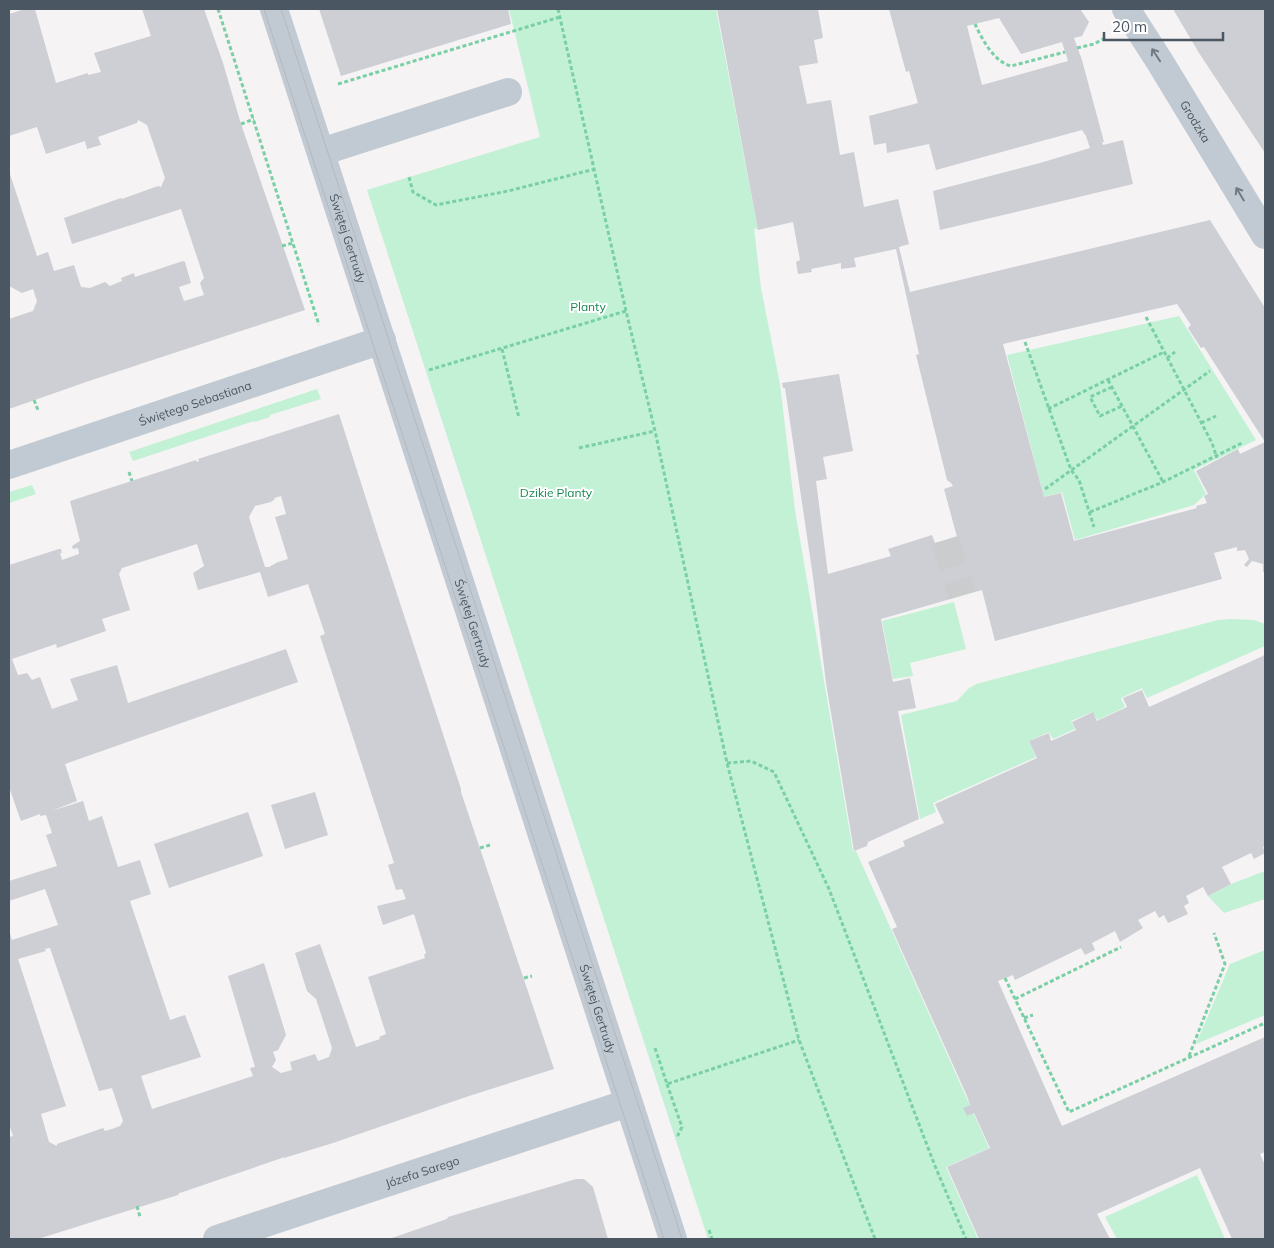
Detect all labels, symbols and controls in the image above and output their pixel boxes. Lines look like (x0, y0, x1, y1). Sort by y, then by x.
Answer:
scale bar (1104, 10, 1223, 42)
text: 20 m (1112, 17, 1147, 36)
one-way arrow (1150, 48, 1161, 62)
street label: Grodzka (1177, 97, 1214, 145)
one-way arrow (1235, 187, 1245, 201)
street label: Świętej Gertrudy (327, 192, 370, 285)
park label: Planty (570, 299, 606, 314)
street label: Świętego Sebastiana (137, 377, 253, 429)
park label: Dzikie Planty (520, 485, 593, 500)
street label: Świętej Gertrudy (452, 577, 495, 671)
street label: Świętej Gertrudy (577, 962, 620, 1056)
street label: Józefa Sarego (383, 1152, 461, 1190)

